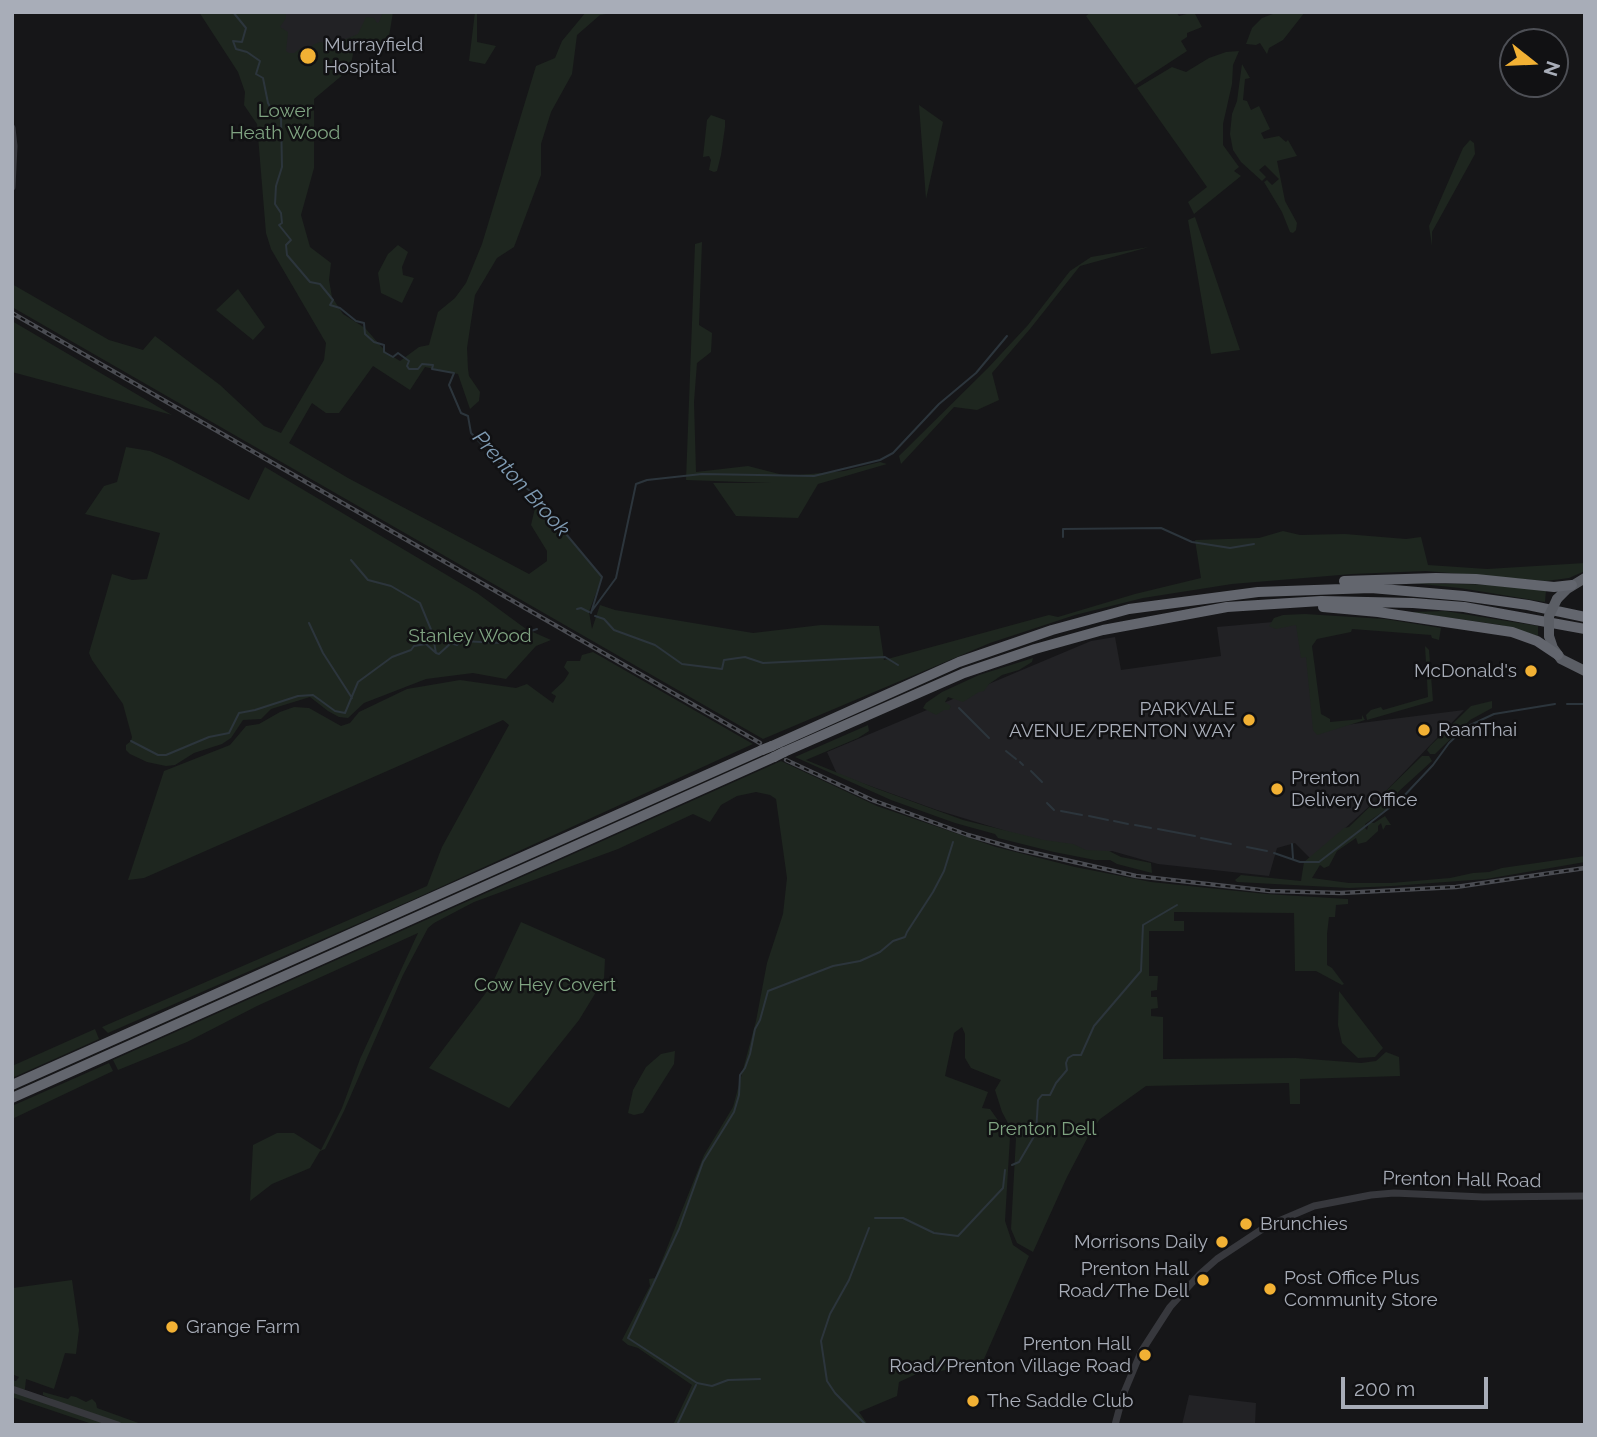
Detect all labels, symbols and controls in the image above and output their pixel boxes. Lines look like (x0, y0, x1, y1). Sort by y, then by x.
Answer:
north arrow (1499, 28, 1569, 98)
place label: Murrayfield Hospital (324, 34, 423, 78)
marker: Murrayfield Hospital (298, 46, 318, 66)
text: N (1539, 59, 1565, 79)
park label: Lower Heath Wood (230, 100, 340, 144)
water label: Prenton Brook (467, 426, 575, 542)
park label: Stanley Wood (408, 625, 532, 647)
place label: McDonald's (1414, 660, 1517, 682)
marker: McDonald's (1523, 663, 1539, 679)
place label: PARKVALE AVENUE/PRENTON WAY (1009, 698, 1235, 742)
marker: PARKVALE AVENUE/PRENTON WAY (1241, 712, 1257, 728)
place label: RaanThai (1438, 719, 1517, 741)
marker: RaanThai (1416, 722, 1432, 738)
place label: Prenton Delivery Office (1291, 767, 1418, 811)
marker: Prenton Delivery Office (1269, 781, 1285, 797)
park label: Cow Hey Covert (474, 974, 616, 996)
park label: Prenton Dell (988, 1118, 1096, 1140)
street label: Prenton Hall Road (1382, 1167, 1542, 1193)
place label: Brunchies (1260, 1213, 1348, 1235)
marker: Brunchies (1238, 1216, 1254, 1232)
place label: Morrisons Daily (1074, 1231, 1208, 1253)
marker: Morrisons Daily (1214, 1234, 1230, 1250)
place label: Prenton Hall Road/The Dell (1058, 1258, 1189, 1302)
place label: Post Office Plus Community Store (1284, 1267, 1438, 1311)
marker: Prenton Hall Road/The Dell (1195, 1272, 1211, 1288)
marker: Post Office Plus Community Store (1262, 1281, 1278, 1297)
place label: Grange Farm (186, 1316, 300, 1338)
marker: Grange Farm (164, 1319, 180, 1335)
place label: Prenton Hall Road/Prenton Village Road (889, 1333, 1131, 1377)
marker: Prenton Hall Road/Prenton Village Road (1137, 1347, 1153, 1363)
scale bar (1345, 1364, 1492, 1408)
text: 200 m (1354, 1376, 1415, 1401)
place label: The Saddle Club (987, 1390, 1134, 1412)
marker: The Saddle Club (965, 1393, 981, 1409)

